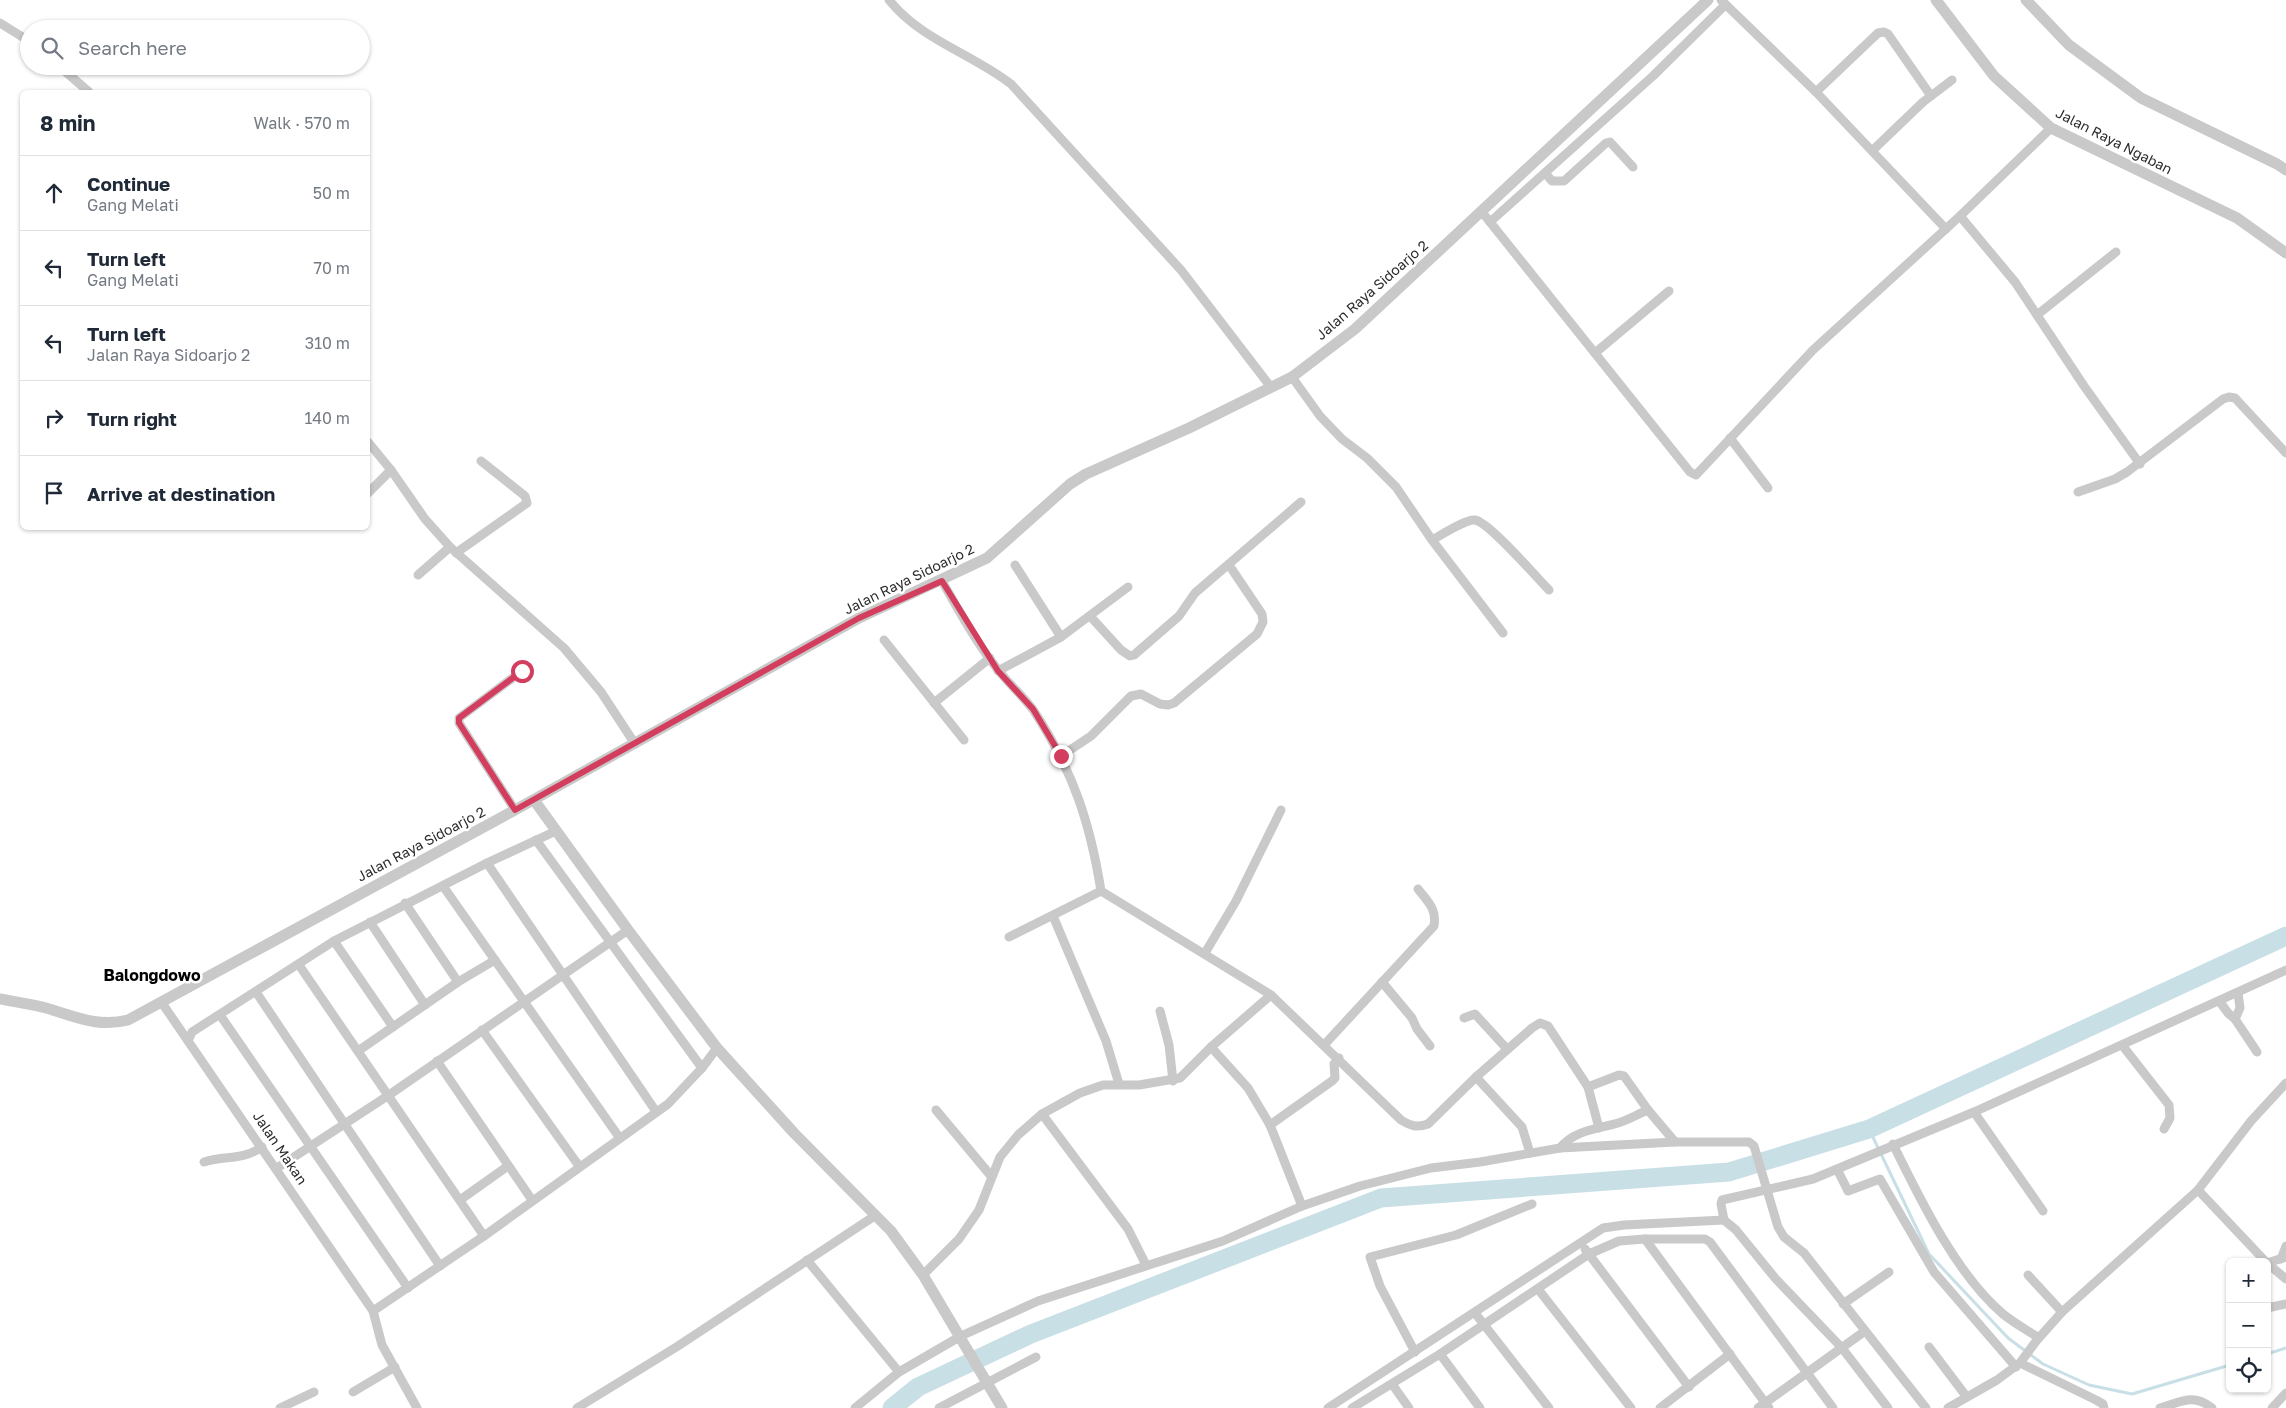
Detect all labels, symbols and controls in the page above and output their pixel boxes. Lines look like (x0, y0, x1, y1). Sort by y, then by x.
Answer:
search box (20, 20, 370, 75)
icon: search (38, 34, 66, 62)
text: Search here (78, 36, 187, 59)
street label: Jalan Raya Ngaban (2053, 104, 2175, 177)
text: 8 min (40, 110, 96, 136)
text: Walk · 570 m (253, 113, 350, 133)
text: Continue (87, 172, 170, 195)
icon: ahead (40, 179, 68, 207)
text: 50 m (313, 183, 350, 203)
text: Gang Melati (87, 195, 179, 215)
street label: Jalan Raya Sidoarjo 2 (1312, 236, 1431, 343)
text: Turn left (87, 247, 166, 270)
icon: left (40, 254, 68, 282)
text: 70 m (313, 258, 350, 278)
text: Gang Melati (87, 270, 179, 290)
text: Turn left (87, 322, 166, 345)
icon: left (40, 329, 68, 357)
text: 310 m (305, 333, 350, 353)
text: Jalan Raya Sidoarjo 2 (87, 345, 250, 365)
icon: right (40, 404, 68, 432)
text: Turn right (87, 407, 177, 430)
text: 140 m (304, 408, 350, 428)
icon: arrive (40, 479, 68, 507)
text: Arrive at destination (87, 482, 275, 505)
street label: Jalan Raya Sidoarjo 2 (841, 540, 977, 618)
route start (511, 660, 534, 683)
route end (1050, 745, 1073, 768)
street label: Jalan Raya Sidoarjo 2 (354, 803, 488, 885)
district label: Balongdowo (103, 965, 201, 985)
street label: Jalan Makan (250, 1108, 311, 1187)
map controls (2226, 1258, 2271, 1393)
button: + (2226, 1258, 2271, 1303)
button: − (2226, 1303, 2271, 1348)
button: locate (2226, 1348, 2271, 1393)

